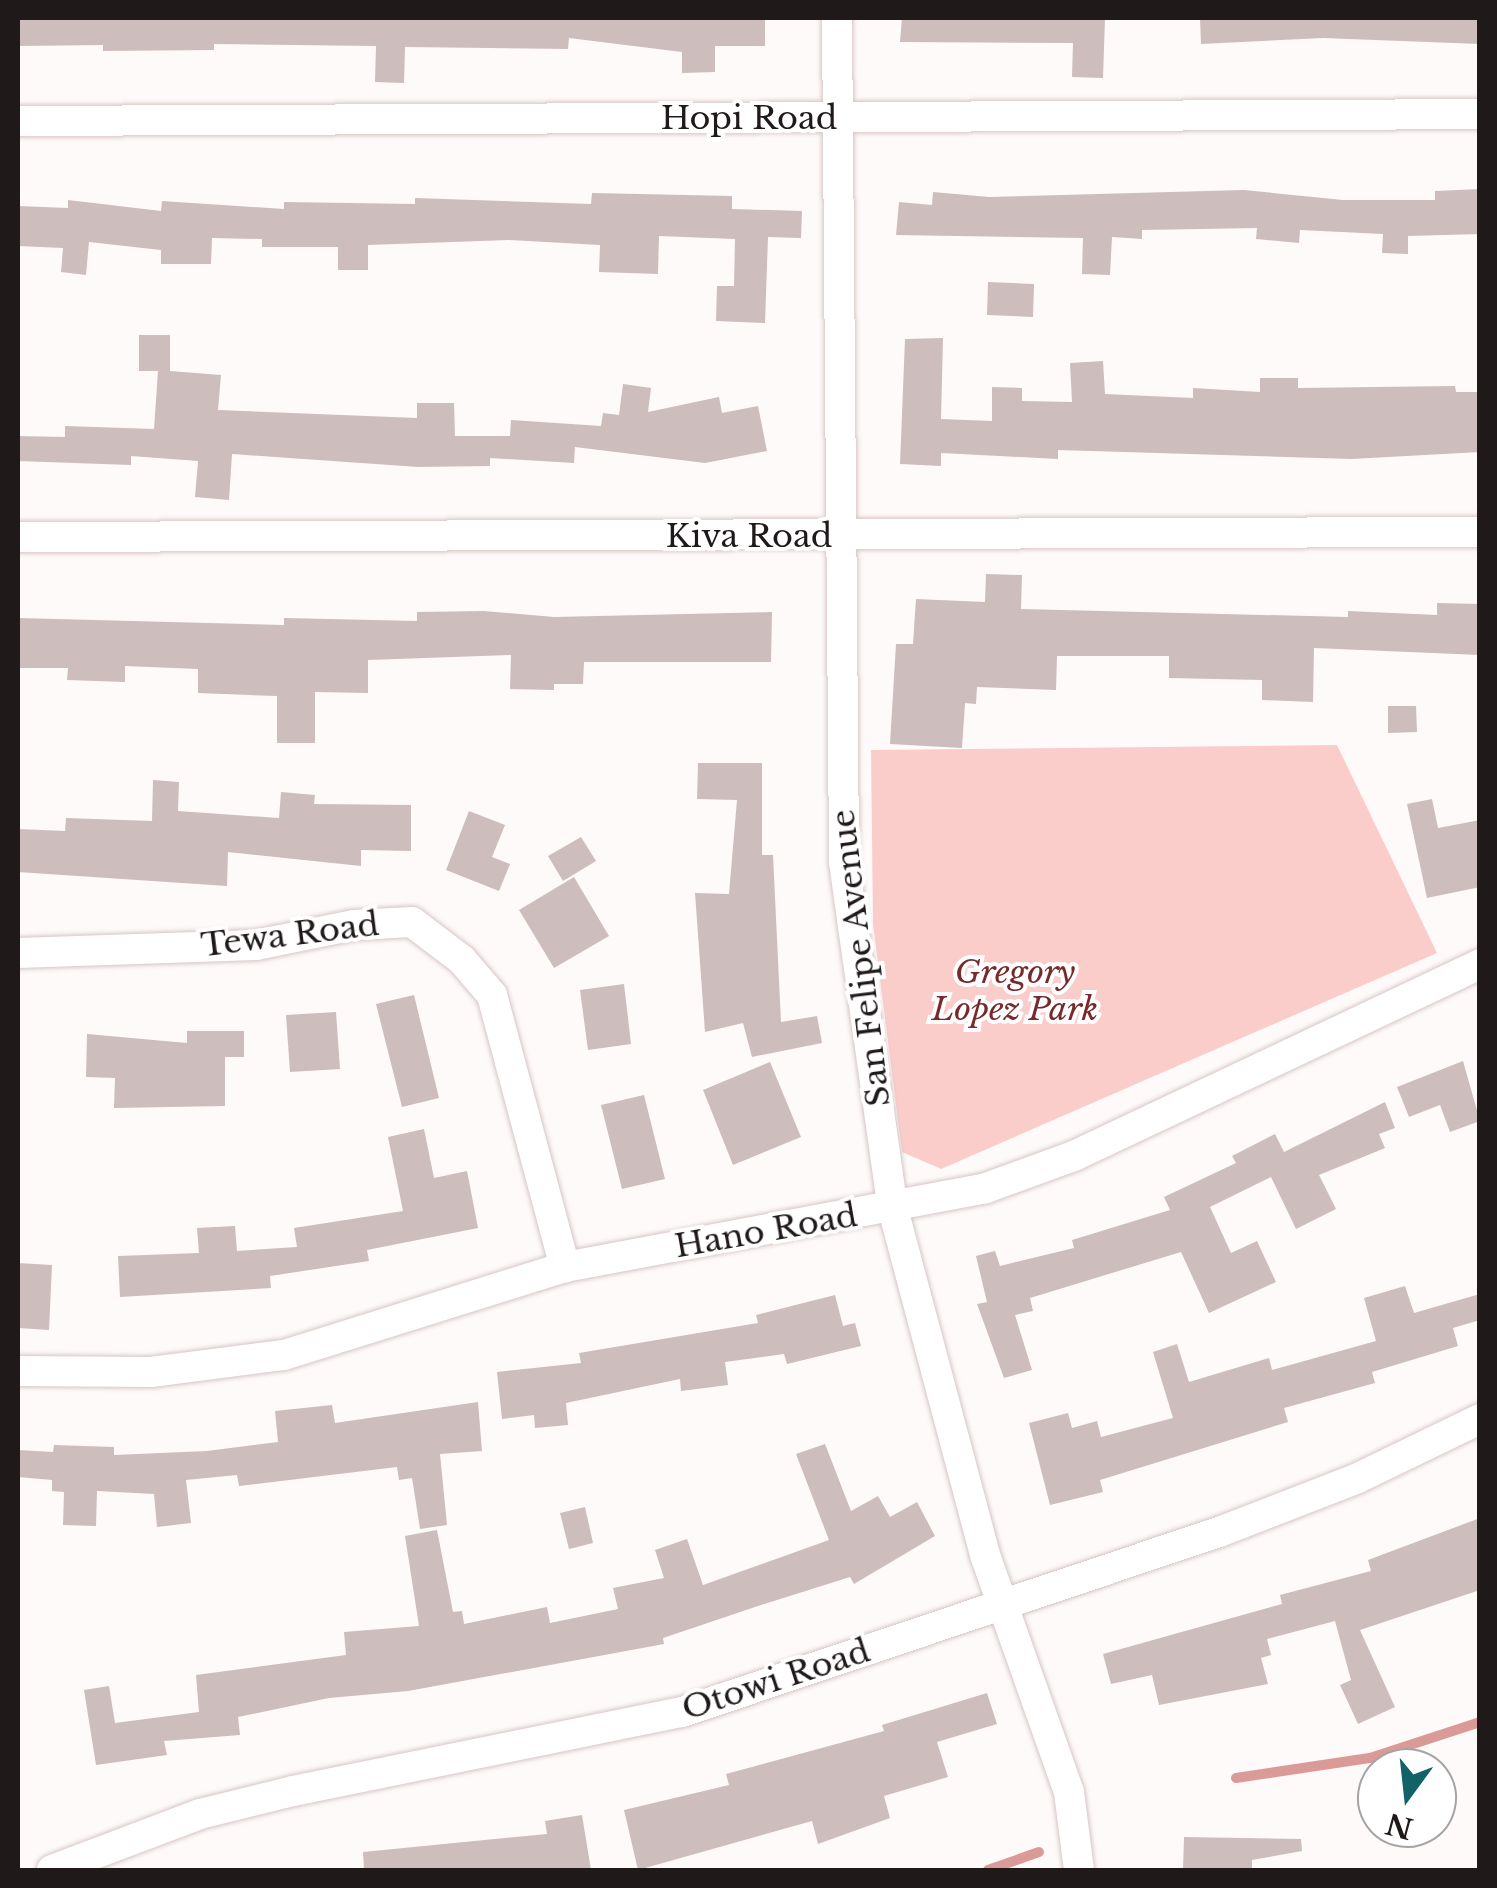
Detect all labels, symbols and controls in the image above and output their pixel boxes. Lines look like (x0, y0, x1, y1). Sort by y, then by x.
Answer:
street label: Hopi Road (661, 99, 837, 137)
street label: Kiva Road (666, 517, 832, 555)
street label: San Felipe Avenue (824, 807, 898, 1109)
street label: Tewa Road (199, 905, 381, 965)
park label: Gregory Lopez Park (931, 954, 1099, 1029)
street label: Hano Road (672, 1196, 860, 1266)
street label: Otowi Road (677, 1632, 875, 1728)
north arrow (1357, 1748, 1457, 1848)
text: N (1382, 1805, 1417, 1846)

